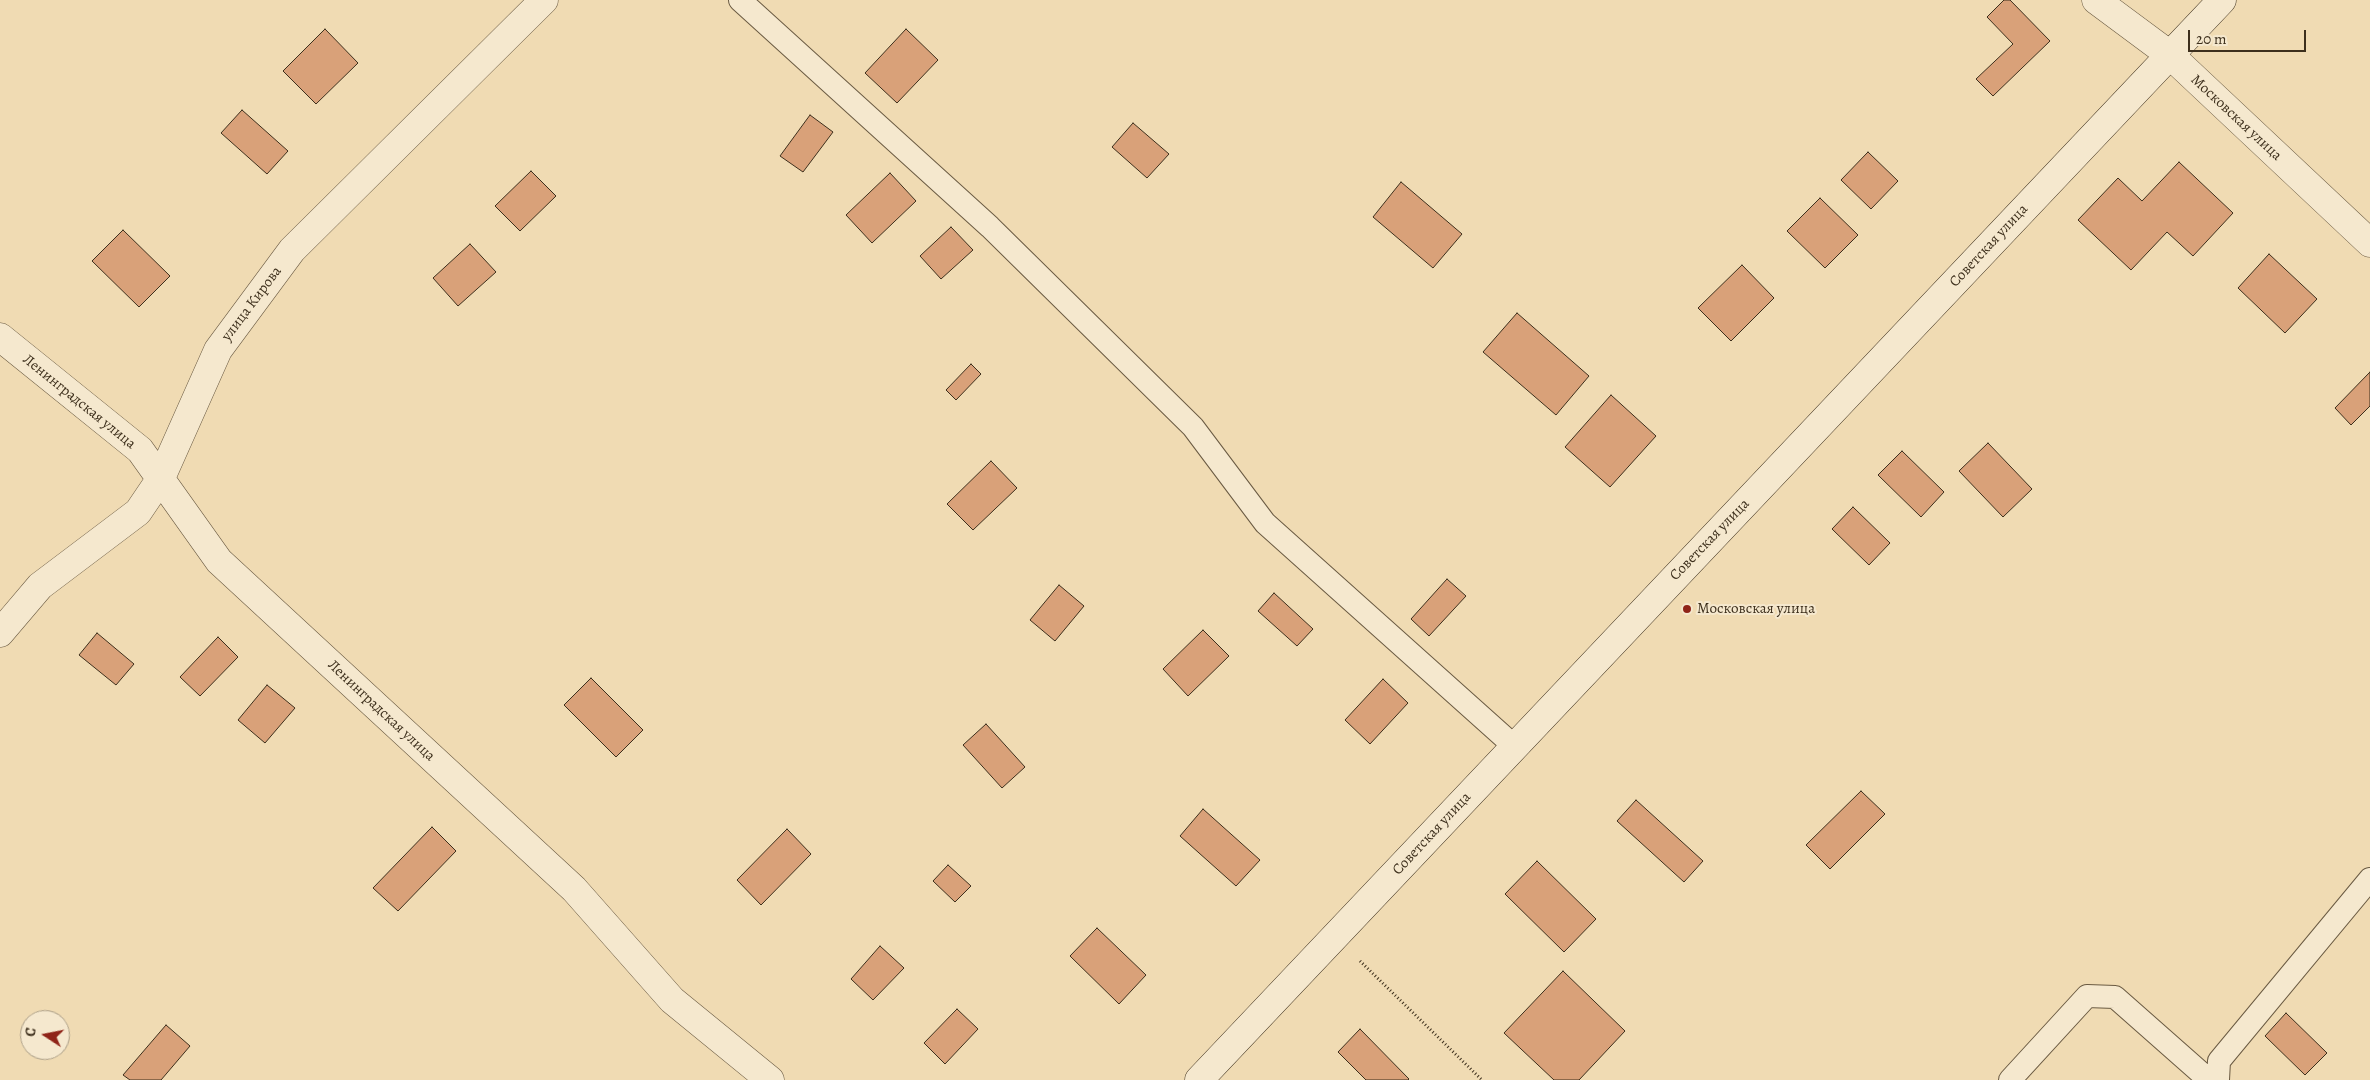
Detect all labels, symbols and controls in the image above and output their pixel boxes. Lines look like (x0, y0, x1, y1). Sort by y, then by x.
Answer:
scale bar (2190, 20, 2308, 52)
text: 20 m (2196, 29, 2227, 49)
street label: Московская улица (2187, 71, 2285, 165)
street label: Советская улица (1946, 201, 2032, 291)
street label: улица Кирова (218, 263, 286, 345)
street label: Ленинградская улица (19, 351, 139, 453)
street label: Советская улица (1666, 495, 1754, 585)
place label: Московская улица (1697, 600, 1815, 618)
marker: Московская улица (1681, 603, 1693, 615)
street label: Ленинградская улица (324, 657, 438, 765)
street label: Советская улица (1389, 789, 1475, 879)
north arrow (20, 1010, 70, 1060)
text: С (21, 1026, 41, 1038)

